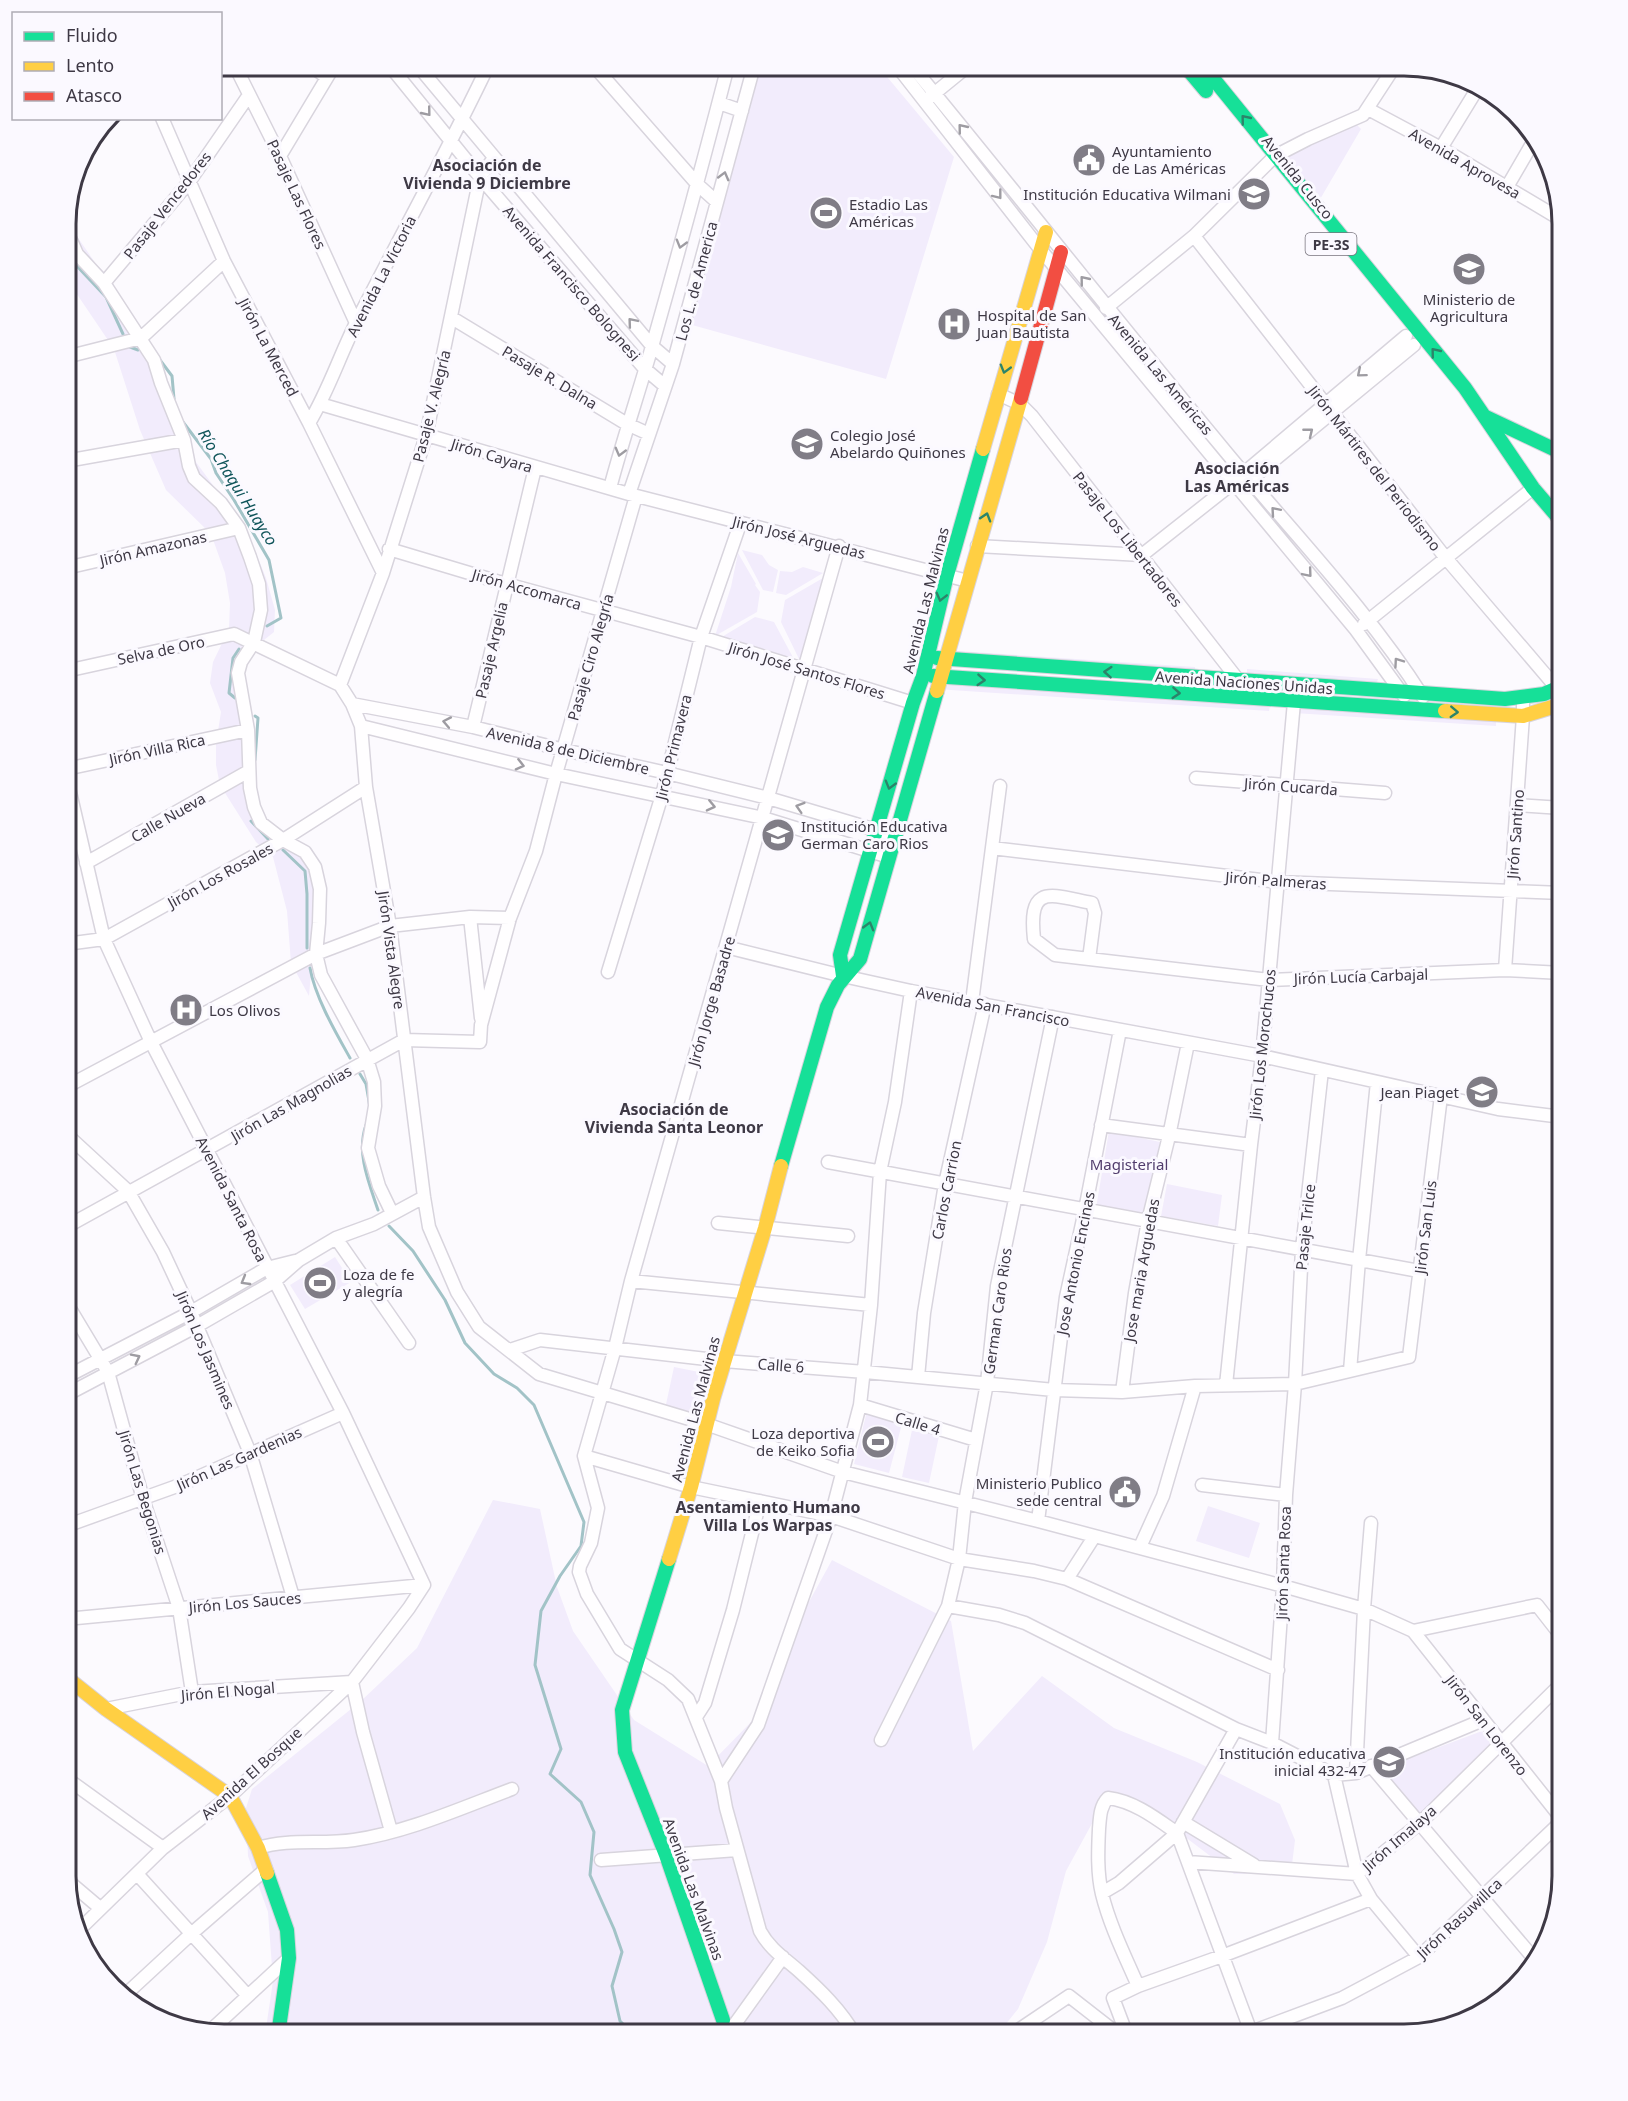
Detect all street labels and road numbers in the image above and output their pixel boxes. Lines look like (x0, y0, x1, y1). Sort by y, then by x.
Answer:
street label: Avenida Aprovesa (1406, 123, 1524, 203)
street label: Avenida Cusco (1258, 131, 1338, 223)
street label: Pasaje Las Flores (263, 136, 331, 252)
street label: Pasaje Vencedores (119, 147, 215, 263)
street label: Avenida Francisco Bolognesi (499, 201, 645, 365)
street label: Avenida La Victoria (342, 212, 420, 340)
street label: Los L. de America (670, 219, 722, 343)
road number: PE-3S (1306, 233, 1356, 255)
street label: Jirón La Merced (234, 292, 303, 400)
street label: Avenida Las Américas (1104, 309, 1218, 439)
street label: Pasaje R. Dalna (499, 341, 601, 413)
street label: Pasaje V. Alegría (407, 348, 455, 464)
street label: Jirón Mártires del Periodismo (1303, 380, 1446, 555)
street label: Jirón Cayara (447, 433, 535, 477)
street label: Pasaje Los Libertadores (1069, 467, 1187, 611)
street label: Jirón José Arguedas (729, 510, 868, 563)
street label: Avenida Las Malvinas (897, 525, 953, 675)
street label: Jirón Amazonas (96, 526, 208, 570)
street label: Jirón Accomarca (468, 563, 584, 614)
street label: Pasaje Ciro Alegría (562, 591, 618, 723)
street label: Pasaje Argelia (470, 600, 512, 700)
street label: Selva de Oro (116, 631, 206, 669)
street label: Jirón José Santos Flores (724, 636, 888, 703)
street label: Avenida Naciones Unidas (1154, 666, 1334, 698)
street label: Jirón Primavera (650, 692, 696, 804)
street label: Avenida 8 de Diciembre (485, 722, 651, 778)
street label: Jirón Villa Rica (105, 729, 207, 769)
street label: Jirón Cucarda (1241, 773, 1339, 799)
street label: Calle Nueva (127, 788, 209, 846)
street label: Jirón Santino (1502, 789, 1528, 881)
street label: Jirón Los Rosales (162, 838, 276, 913)
street label: Jirón Palmeras (1223, 866, 1327, 894)
street label: Jirón Vista Alegre (374, 888, 410, 1011)
street label: Jirón Jorge Basadre (682, 934, 739, 1070)
street label: Jirón Lucía Carbajal (1291, 964, 1429, 988)
street label: Jirón Los Morochucos (1244, 968, 1280, 1122)
street label: Avenida San Francisco (914, 981, 1072, 1031)
street label: Jirón Las Magnolias (225, 1060, 355, 1147)
street label: Avenida Santa Rosa (192, 1133, 272, 1265)
street label: Carlos Carrion (927, 1139, 965, 1241)
street label: Jirón San Luis (1409, 1179, 1441, 1277)
street label: Pasaje Trilce (1291, 1183, 1319, 1271)
street label: Jose Antonio Encinas (1051, 1190, 1099, 1338)
street label: Jose maria Arguedas (1118, 1197, 1163, 1345)
street label: German Caro Rios (978, 1247, 1016, 1375)
street label: Jirón Los Jasmines (171, 1286, 240, 1412)
street label: Avenida Las Malvinas (666, 1334, 724, 1484)
street label: Calle 6 (757, 1353, 805, 1377)
street label: Calle 4 (893, 1407, 944, 1439)
street label: Jirón Las Gardenias (171, 1421, 305, 1495)
street label: Jirón Las Begonias (114, 1426, 171, 1556)
street label: Jirón Santa Rosa (1271, 1506, 1295, 1622)
street label: Jirón Los Sauces (186, 1587, 302, 1617)
street label: Jirón San Lorenzo (1440, 1669, 1533, 1779)
street label: Jirón El Nogal (178, 1677, 276, 1705)
street label: Avenida El Bosque (196, 1722, 306, 1824)
street label: Jirón Imalaya (1356, 1800, 1440, 1877)
street label: Avenida Las Malvinas (659, 1815, 729, 1963)
street label: Jirón Rasuwillca (1411, 1873, 1506, 1964)

